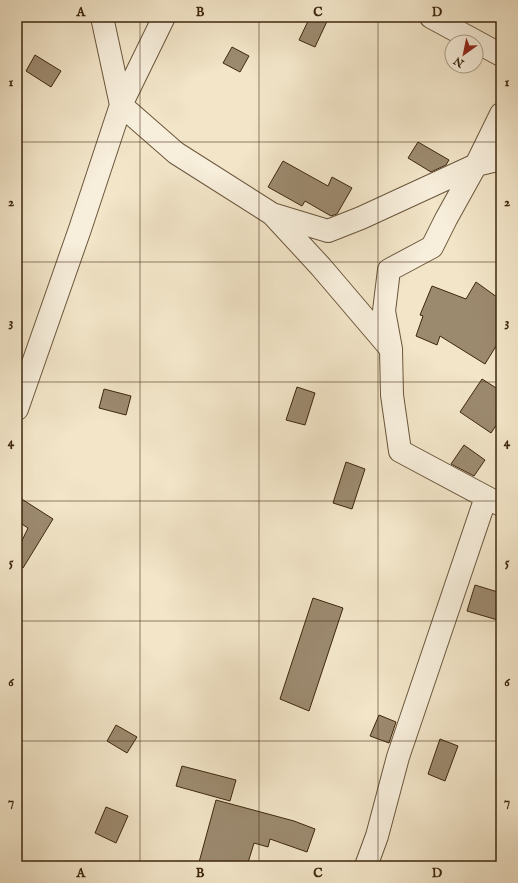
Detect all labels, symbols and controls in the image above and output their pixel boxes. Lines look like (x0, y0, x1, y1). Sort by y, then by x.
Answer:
text: A (76, 4, 87, 21)
text: B (196, 4, 205, 21)
text: C (313, 4, 323, 21)
text: D (432, 4, 443, 21)
north arrow (444, 34, 484, 74)
text: N (451, 53, 468, 71)
text: 1 (9, 74, 14, 91)
text: 1 (505, 74, 510, 91)
text: 2 (8, 194, 14, 211)
text: 2 (504, 194, 510, 211)
text: 3 (9, 314, 14, 331)
text: 3 (505, 314, 510, 331)
text: 4 (8, 434, 15, 451)
text: 4 (504, 434, 511, 451)
text: 5 (9, 554, 14, 571)
text: 5 (505, 554, 510, 571)
text: 6 (8, 674, 14, 691)
text: 6 (504, 674, 510, 691)
text: 7 (8, 794, 14, 811)
text: 7 (504, 794, 510, 811)
text: A (76, 865, 87, 882)
text: B (196, 865, 205, 882)
text: C (313, 865, 323, 882)
text: D (432, 865, 443, 882)

